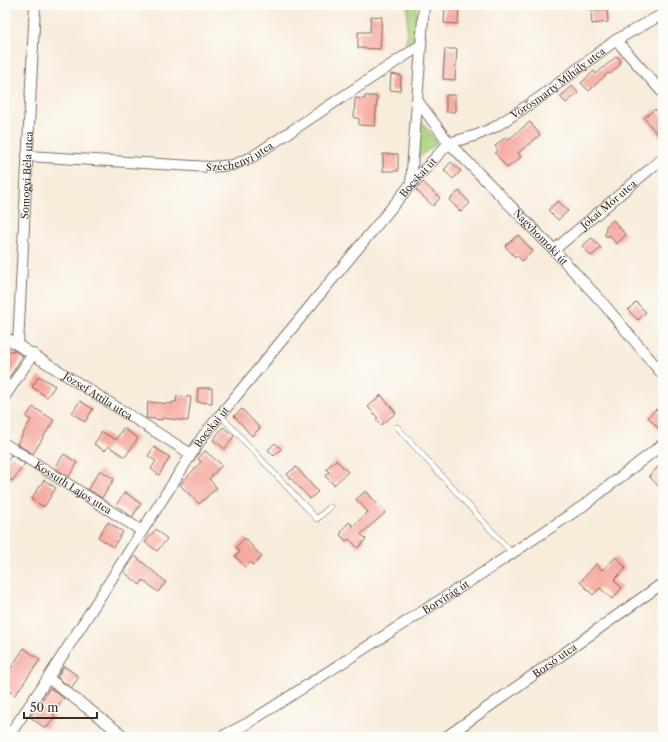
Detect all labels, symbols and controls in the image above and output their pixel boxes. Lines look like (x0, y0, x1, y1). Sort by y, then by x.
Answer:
street label: Vörösmarty Mihály utca (508, 44, 608, 122)
street label: Somogyi Béla utca (18, 130, 36, 219)
street label: Széchenyi utca (206, 139, 276, 174)
street label: Bocskai út (397, 155, 440, 200)
street label: Jókai Mór utca (576, 177, 640, 233)
street label: Nagyhomoki út (510, 207, 571, 268)
street label: József Attila utca (59, 368, 135, 423)
street label: Bocskai út (191, 403, 232, 450)
street label: Kossuth Lajos utca (32, 458, 115, 518)
street label: Borvirág út (420, 577, 472, 617)
street label: Borsó utca (530, 640, 580, 680)
scale bar (24, 694, 97, 720)
text: 50 m (30, 700, 59, 715)

